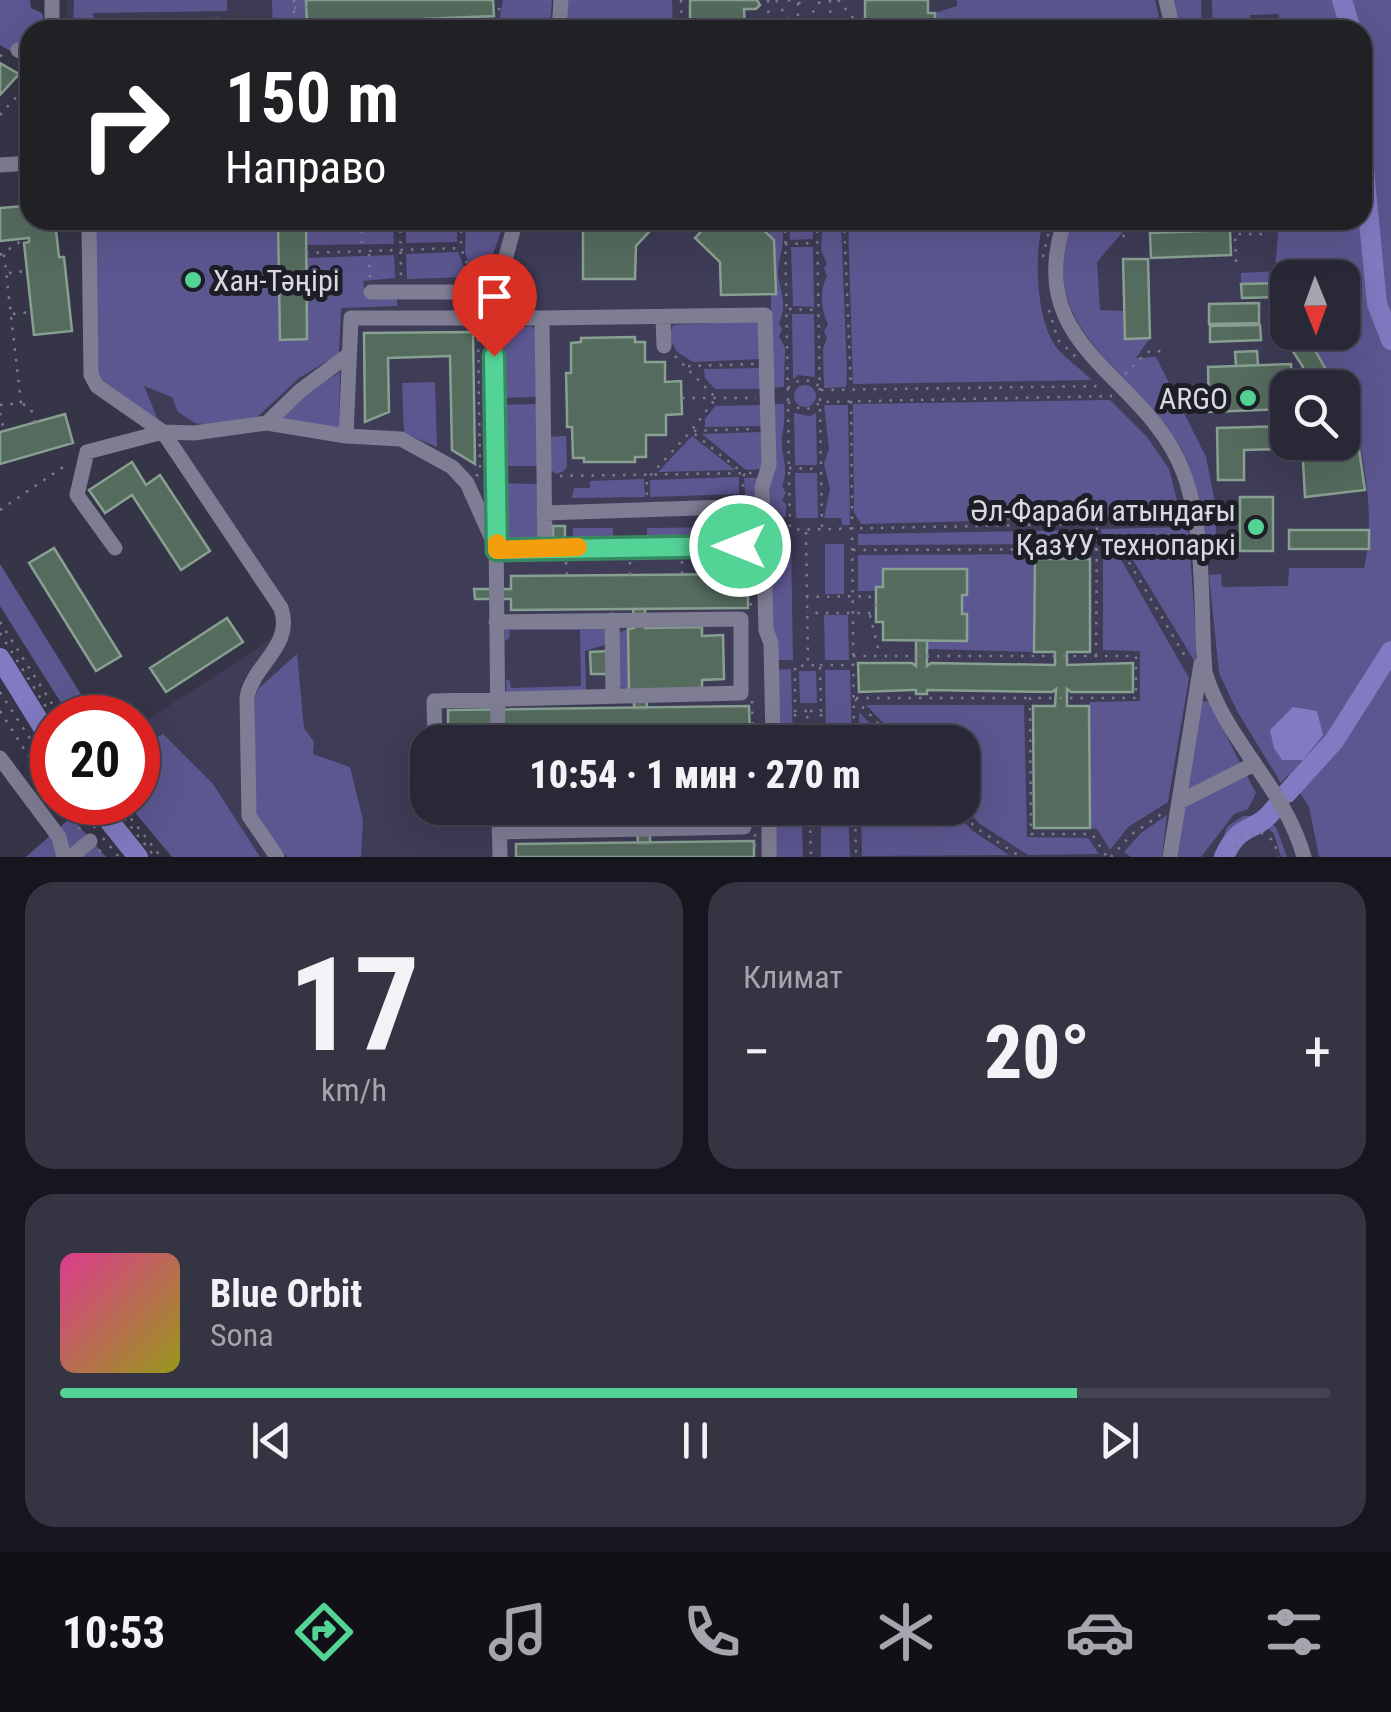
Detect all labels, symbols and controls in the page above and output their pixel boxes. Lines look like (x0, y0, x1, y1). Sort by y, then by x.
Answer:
text: 150 m (225, 57, 399, 139)
icon: right (60, 60, 190, 190)
text: Направо (225, 141, 386, 194)
pin (452, 254, 537, 357)
north arrow (1270, 260, 1360, 350)
map controls (1270, 260, 1360, 460)
place label: Хан-Тәңірі (213, 263, 340, 298)
marker: Хан-Тәңірі (182, 269, 204, 291)
icon: arrive (467, 269, 522, 324)
button: search (1270, 370, 1360, 460)
place label: ARGO (1159, 381, 1228, 416)
marker: ARGO (1237, 387, 1259, 409)
place label: Әл-Фараби атындағы ҚазҰУ технопаркі (970, 493, 1236, 562)
position arrow (688, 494, 792, 598)
marker: Әл-Фараби атындағы ҚазҰУ технопаркі (1245, 516, 1267, 538)
speed limit sign: 20 (30, 695, 160, 825)
text: 10:54 · 1 мин · 270 m (529, 753, 861, 797)
text: 17 (288, 929, 420, 1082)
text: Климат (743, 958, 843, 996)
text: 20° (984, 1008, 1090, 1096)
text: − (743, 1020, 771, 1084)
text: + (1304, 1020, 1331, 1084)
text: km/h (321, 1071, 387, 1109)
text: Blue Orbit (210, 1272, 362, 1316)
text: Sona (210, 1316, 273, 1354)
icon: previous (244, 1413, 299, 1468)
icon: pause (668, 1413, 723, 1468)
icon: next (1092, 1413, 1147, 1468)
icon: directions (289, 1597, 359, 1667)
icon: music (483, 1597, 553, 1667)
icon: phone (677, 1597, 747, 1667)
icon: climate (871, 1597, 941, 1667)
icon: car (1065, 1597, 1135, 1667)
icon: filters (1259, 1597, 1329, 1667)
text: 10:53 (62, 1606, 165, 1659)

